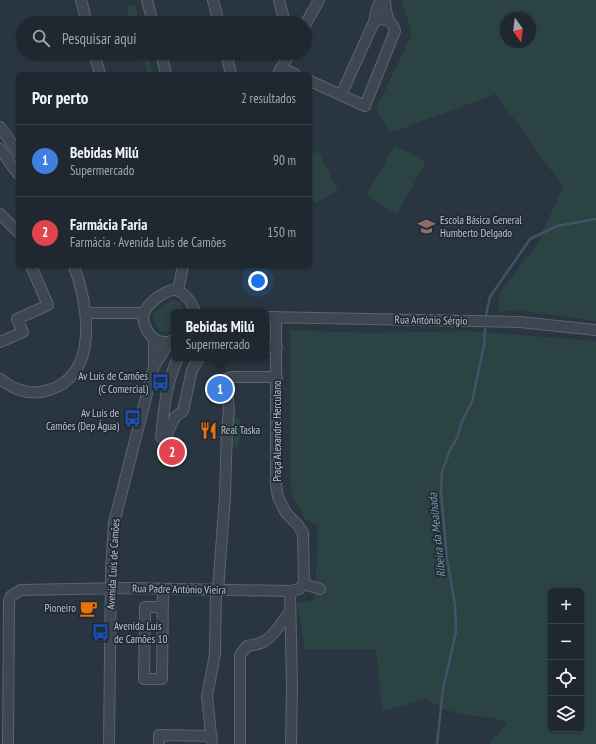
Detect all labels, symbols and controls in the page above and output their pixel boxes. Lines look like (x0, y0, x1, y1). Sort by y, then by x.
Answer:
north arrow (500, 12, 536, 48)
search box (16, 16, 312, 60)
icon: search (30, 27, 52, 49)
text: Pesquisar aqui (62, 29, 136, 48)
text: Por perto (32, 87, 88, 109)
text: 2 resultados (241, 90, 296, 107)
text: Bebidas Milú (70, 143, 139, 162)
text: 1 (42, 152, 48, 169)
text: 90 m (273, 152, 296, 169)
text: Supermercado (70, 162, 134, 179)
place label: Escola Básica General Humberto Delgado (440, 213, 522, 240)
text: Farmácia Faria (70, 215, 147, 234)
school or university icon: Escola Básica General Humberto Delgado (417, 216, 437, 236)
text: 2 (42, 224, 48, 241)
text: 150 m (267, 224, 296, 241)
text: Farmácia · Avenida Luís de Camões (70, 234, 226, 251)
your location (248, 271, 268, 291)
popup (171, 309, 269, 361)
street label: Rua António Sérgio (395, 312, 468, 328)
text: Bebidas Milú (186, 317, 254, 336)
text: Supermercado (186, 336, 250, 353)
place label: Av Luís de Camões (C Comercial) (78, 369, 148, 396)
bus stop icon: Av Luís de Camões (C Comercial) (151, 372, 171, 392)
pin: 1 (207, 374, 233, 404)
street label: Praça Alexandre Herculano (270, 380, 284, 482)
place label: Av Luís de Camões (Dep Água) (46, 406, 119, 433)
bus stop icon: Av Luís de Camões (Dep Água) (122, 409, 142, 429)
restaurant icon: Real Taska (198, 420, 218, 440)
place label: Real Taska (221, 423, 260, 437)
pin: 2 (159, 437, 185, 467)
water label: Ribeira da Mealhada (424, 491, 448, 578)
street label: Avenida Luís de Camões (104, 518, 122, 610)
street label: Rua Padre António Vieira (132, 581, 226, 597)
map controls (548, 588, 584, 732)
button: + (548, 588, 584, 624)
cafe icon: Pioneiro (79, 598, 99, 618)
place label: Pioneiro (44, 601, 76, 615)
place label: Avenida Luís de Camões 10 (114, 619, 167, 646)
bus stop icon: Avenida Luís de Camões 10 (91, 622, 111, 642)
button: − (548, 624, 584, 660)
button: locate (548, 660, 584, 696)
button: layers (548, 696, 584, 732)

